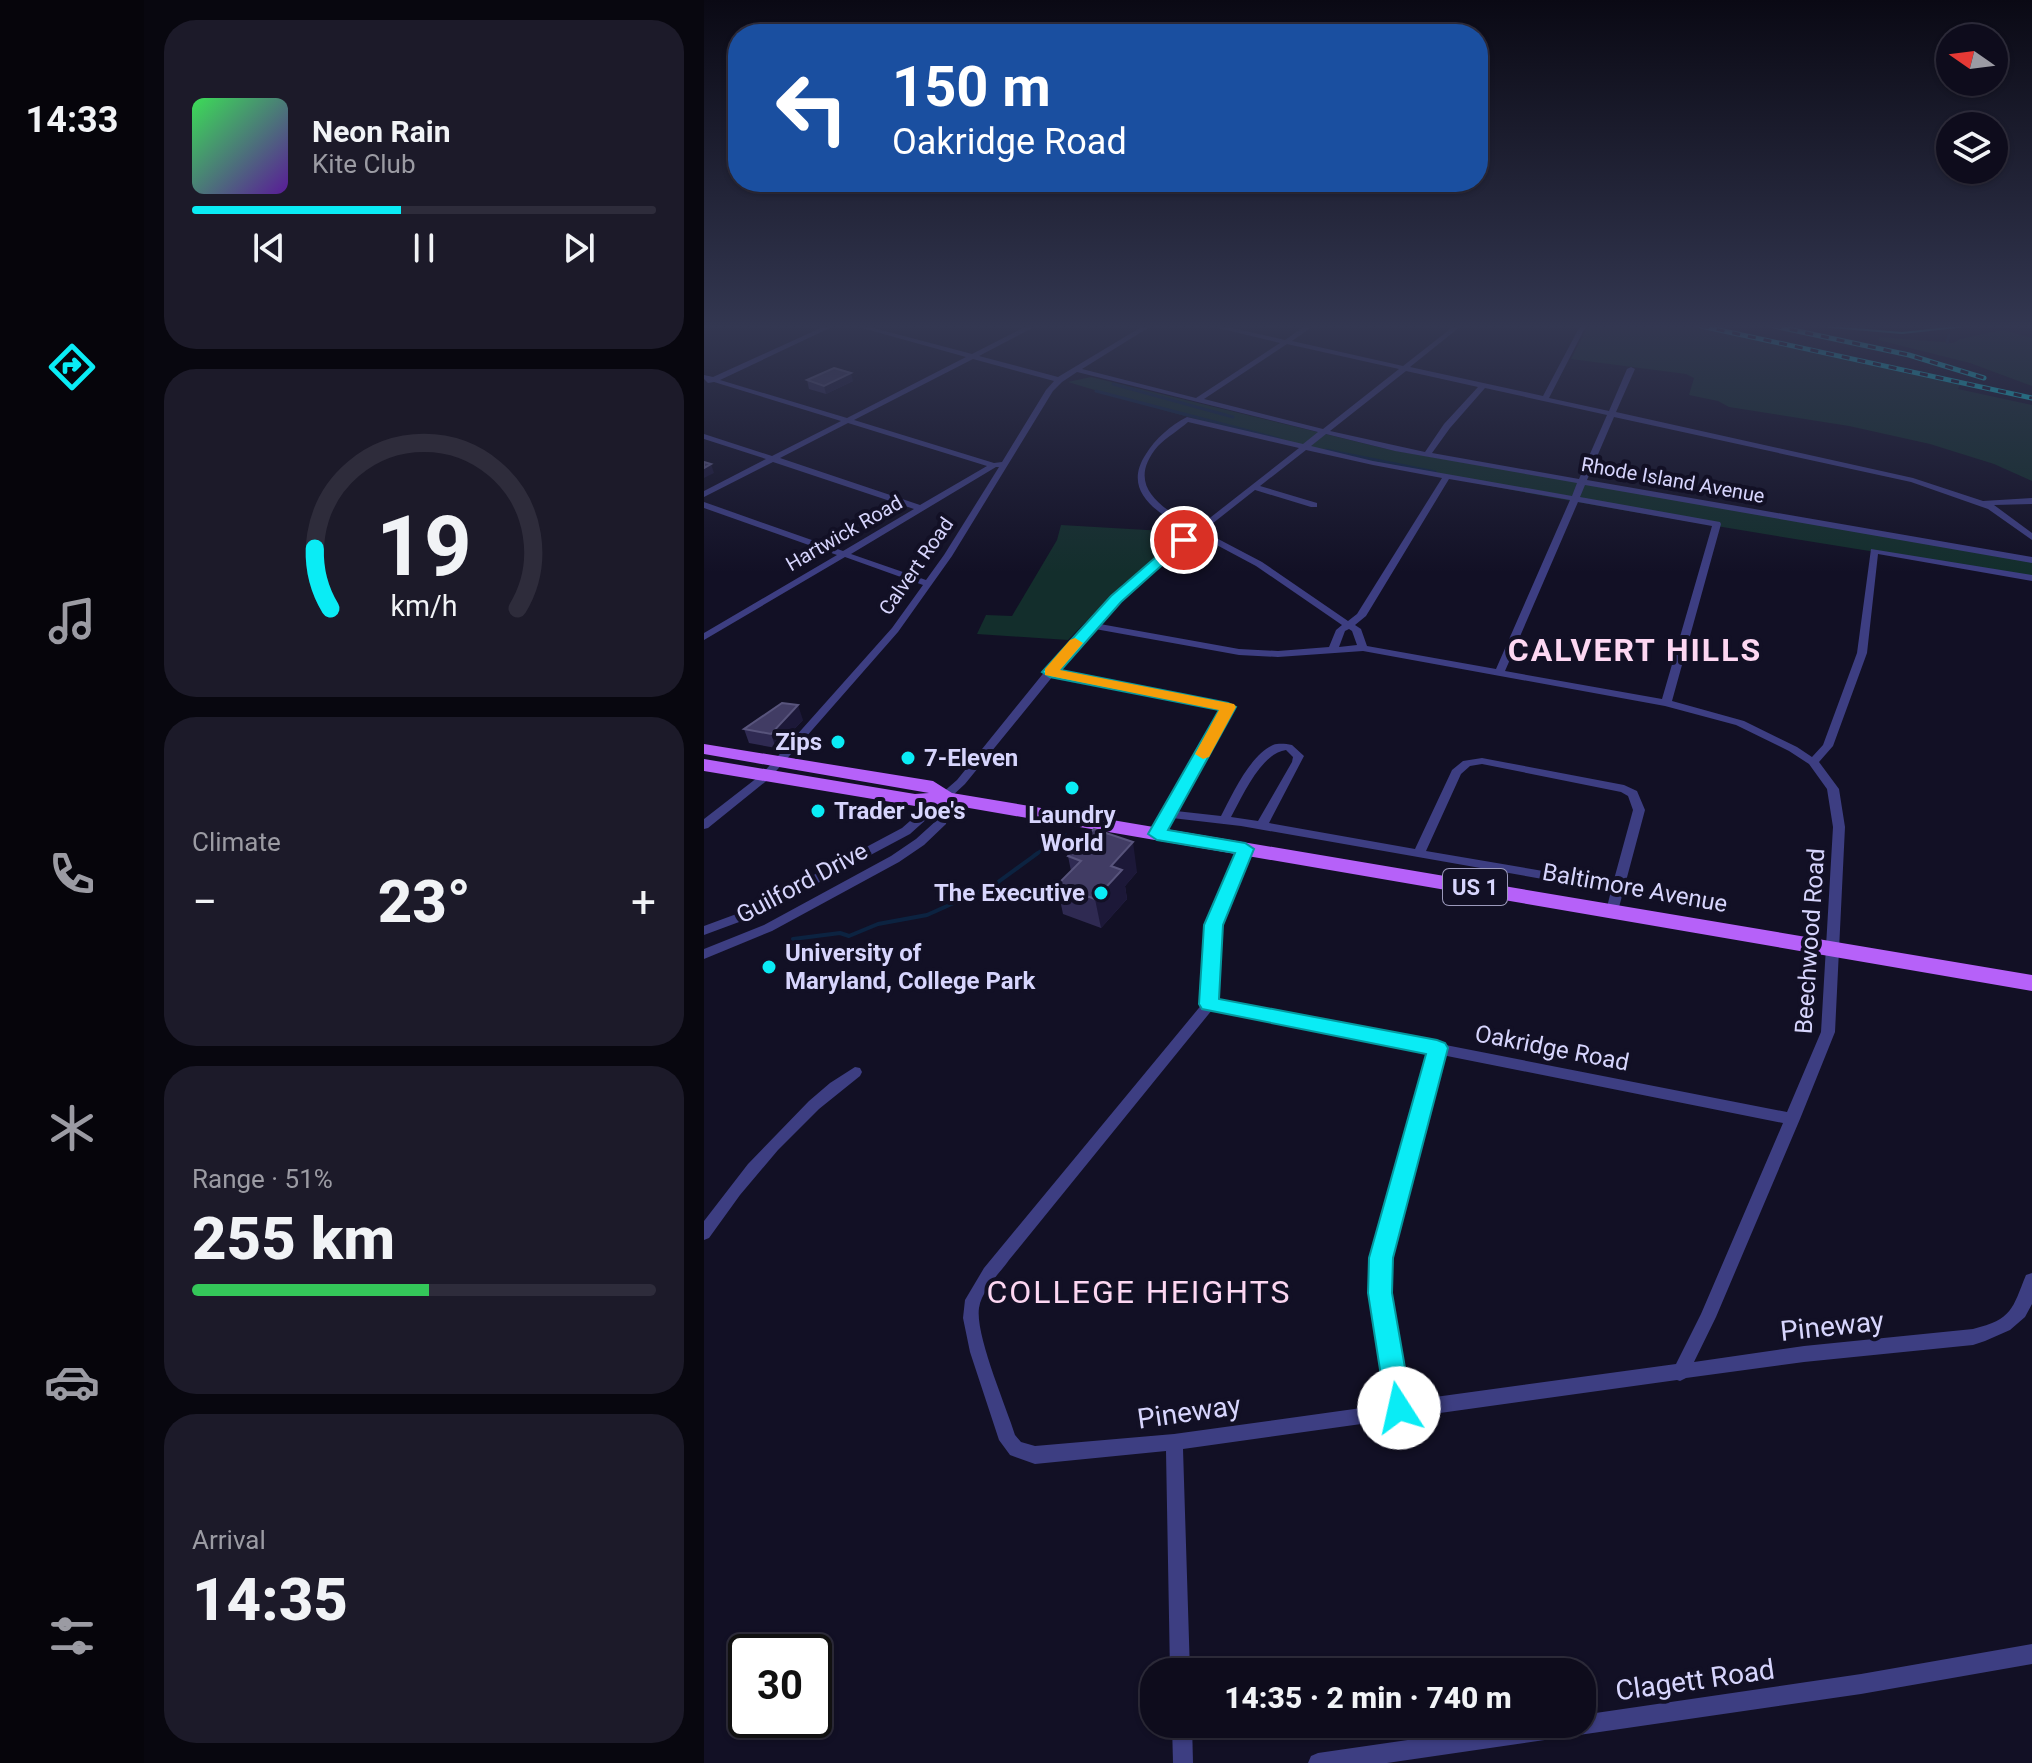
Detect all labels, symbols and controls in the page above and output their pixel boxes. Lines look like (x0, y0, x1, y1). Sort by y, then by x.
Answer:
north arrow (1936, 24, 2008, 96)
map controls (1936, 24, 2008, 184)
text: 150 m (892, 54, 1051, 120)
icon: left (760, 56, 864, 160)
text: 14:33 (26, 99, 118, 141)
button: layers (1936, 112, 2008, 184)
text: Neon Rain (312, 114, 451, 149)
text: Oakridge Road (892, 121, 1127, 163)
text: Kite Club (312, 149, 416, 179)
icon: previous (247, 226, 291, 270)
icon: pause (402, 226, 446, 270)
icon: next (557, 226, 601, 270)
icon: directions (44, 339, 100, 395)
street label: Rhode Island Avenue (1579, 452, 1767, 508)
street label: Hartwick Road (782, 490, 906, 576)
text: 19 (376, 497, 472, 594)
pin (1150, 506, 1218, 574)
street label: Calvert Road (874, 513, 958, 619)
icon: arrive (1162, 518, 1206, 562)
text: km/h (390, 589, 458, 623)
icon: music (44, 593, 100, 649)
district label: CALVERT HILLS (1508, 631, 1762, 669)
place label: Zips (775, 728, 822, 756)
marker: Zips (829, 733, 847, 751)
place label: 7-Eleven (924, 744, 1018, 772)
marker: 7-Eleven (899, 749, 917, 767)
marker: Laundry World (1063, 779, 1081, 797)
place label: Trader Joe's (834, 797, 965, 825)
place label: Laundry World (1028, 801, 1117, 857)
marker: Trader Joe's (809, 802, 827, 820)
text: Climate (192, 827, 281, 857)
street label: Guilford Drive (732, 837, 872, 929)
icon: phone (44, 846, 100, 902)
street label: Beechwood Road (1790, 847, 1830, 1035)
street label: Baltimore Avenue (1540, 858, 1730, 918)
text: 23° (378, 866, 471, 937)
road number: US 1 (1443, 869, 1507, 905)
text: − (192, 876, 217, 928)
text: + (631, 876, 656, 928)
place label: The Executive (934, 879, 1085, 907)
marker: The Executive (1092, 884, 1110, 902)
place label: University of Maryland, College Park (785, 939, 1036, 995)
marker: University of Maryland, College Park (760, 958, 778, 976)
street label: Oakridge Road (1473, 1019, 1631, 1077)
icon: climate (44, 1100, 100, 1156)
text: Range · 51% (192, 1164, 333, 1194)
text: 255 km (192, 1203, 395, 1274)
district label: COLLEGE HEIGHTS (986, 1273, 1292, 1311)
street label: Pineway (1779, 1304, 1885, 1348)
icon: car (44, 1354, 100, 1410)
position arrow (1357, 1366, 1441, 1450)
street label: Pineway (1135, 1388, 1243, 1436)
text: Arrival (192, 1525, 266, 1555)
text: 14:35 (192, 1564, 348, 1635)
icon: filters (44, 1608, 100, 1664)
speed limit sign: 30 (728, 1634, 832, 1738)
street label: Clagett Road (1613, 1653, 1777, 1707)
text: 14:35 · 2 min · 740 m (1224, 1680, 1512, 1715)

